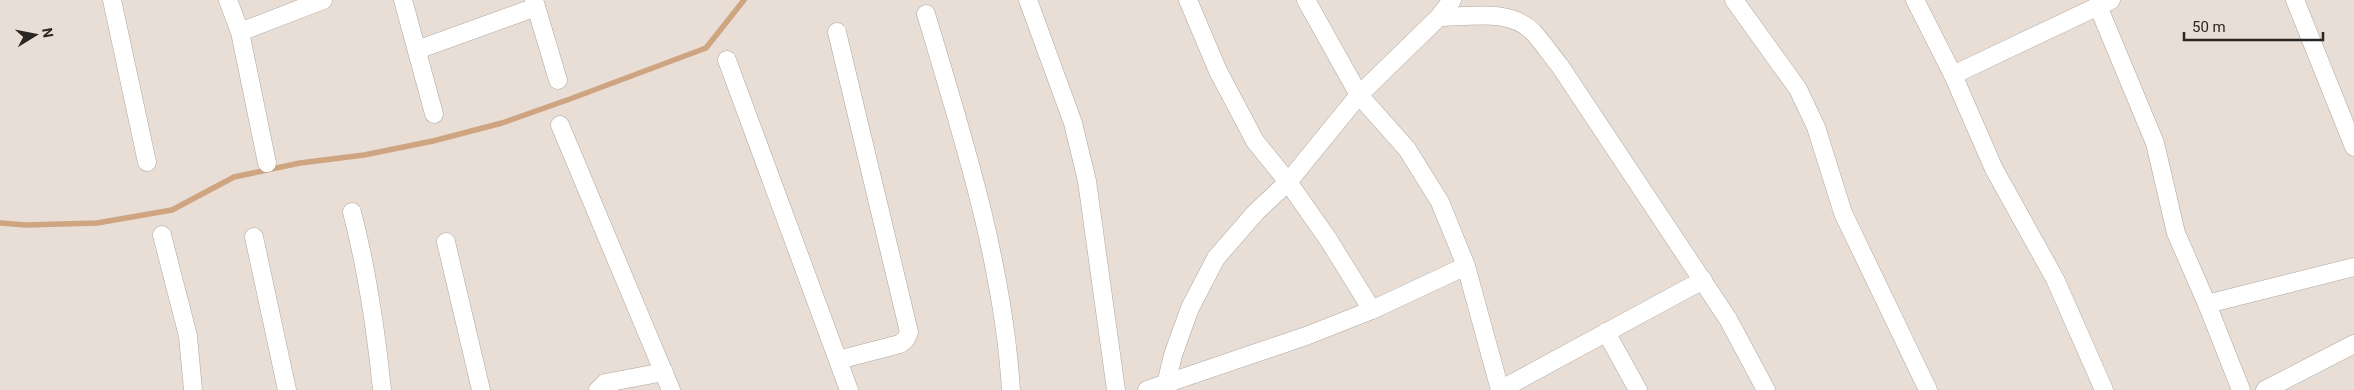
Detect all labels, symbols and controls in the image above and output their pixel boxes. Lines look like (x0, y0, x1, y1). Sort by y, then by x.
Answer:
north arrow (10, 10, 60, 60)
scale bar (2184, 10, 2323, 42)
text: 50 m (2192, 18, 2226, 36)
text: N (39, 26, 57, 39)

